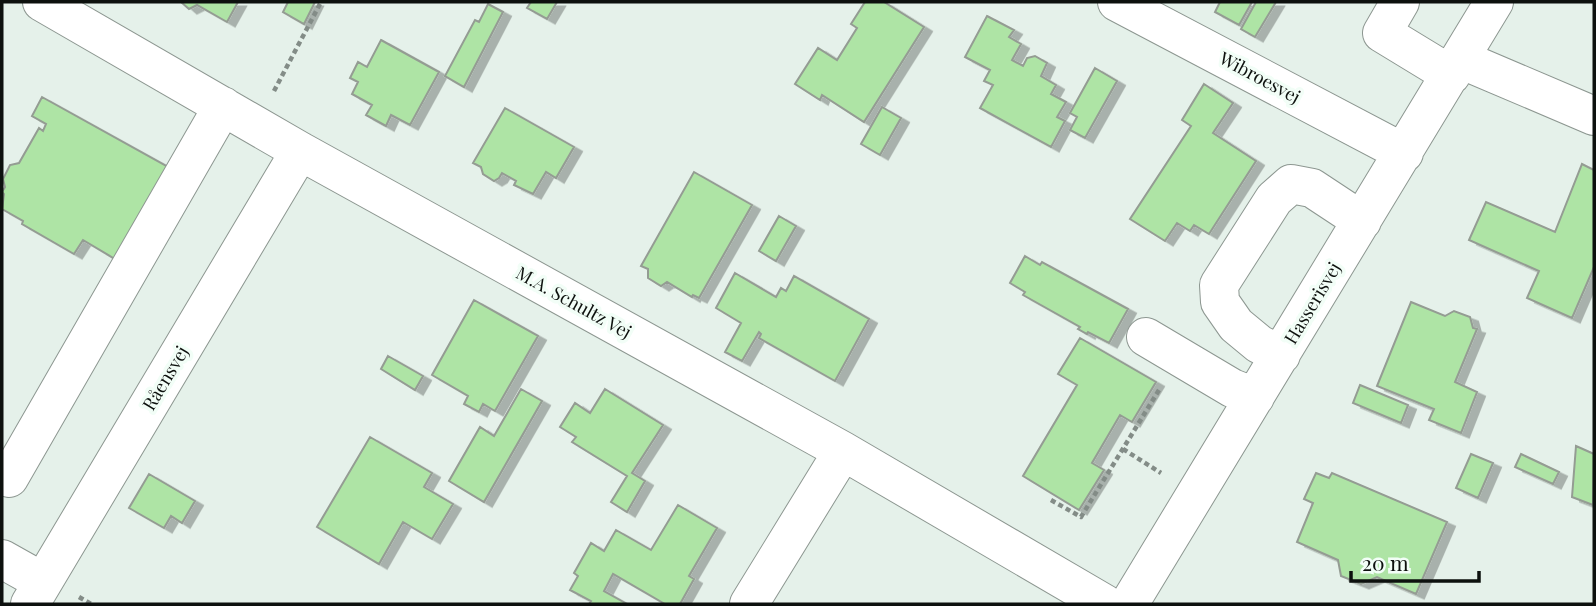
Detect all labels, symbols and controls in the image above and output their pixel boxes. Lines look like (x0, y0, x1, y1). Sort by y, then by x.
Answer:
street label: Wibroesvej (1214, 45, 1305, 108)
street label: Hasserisvej (1278, 258, 1346, 348)
street label: M.A. Schultz Vej (512, 260, 636, 344)
street label: Råensvej (136, 341, 194, 415)
scale bar (1351, 540, 1479, 584)
text: 20 m (1362, 548, 1409, 576)

